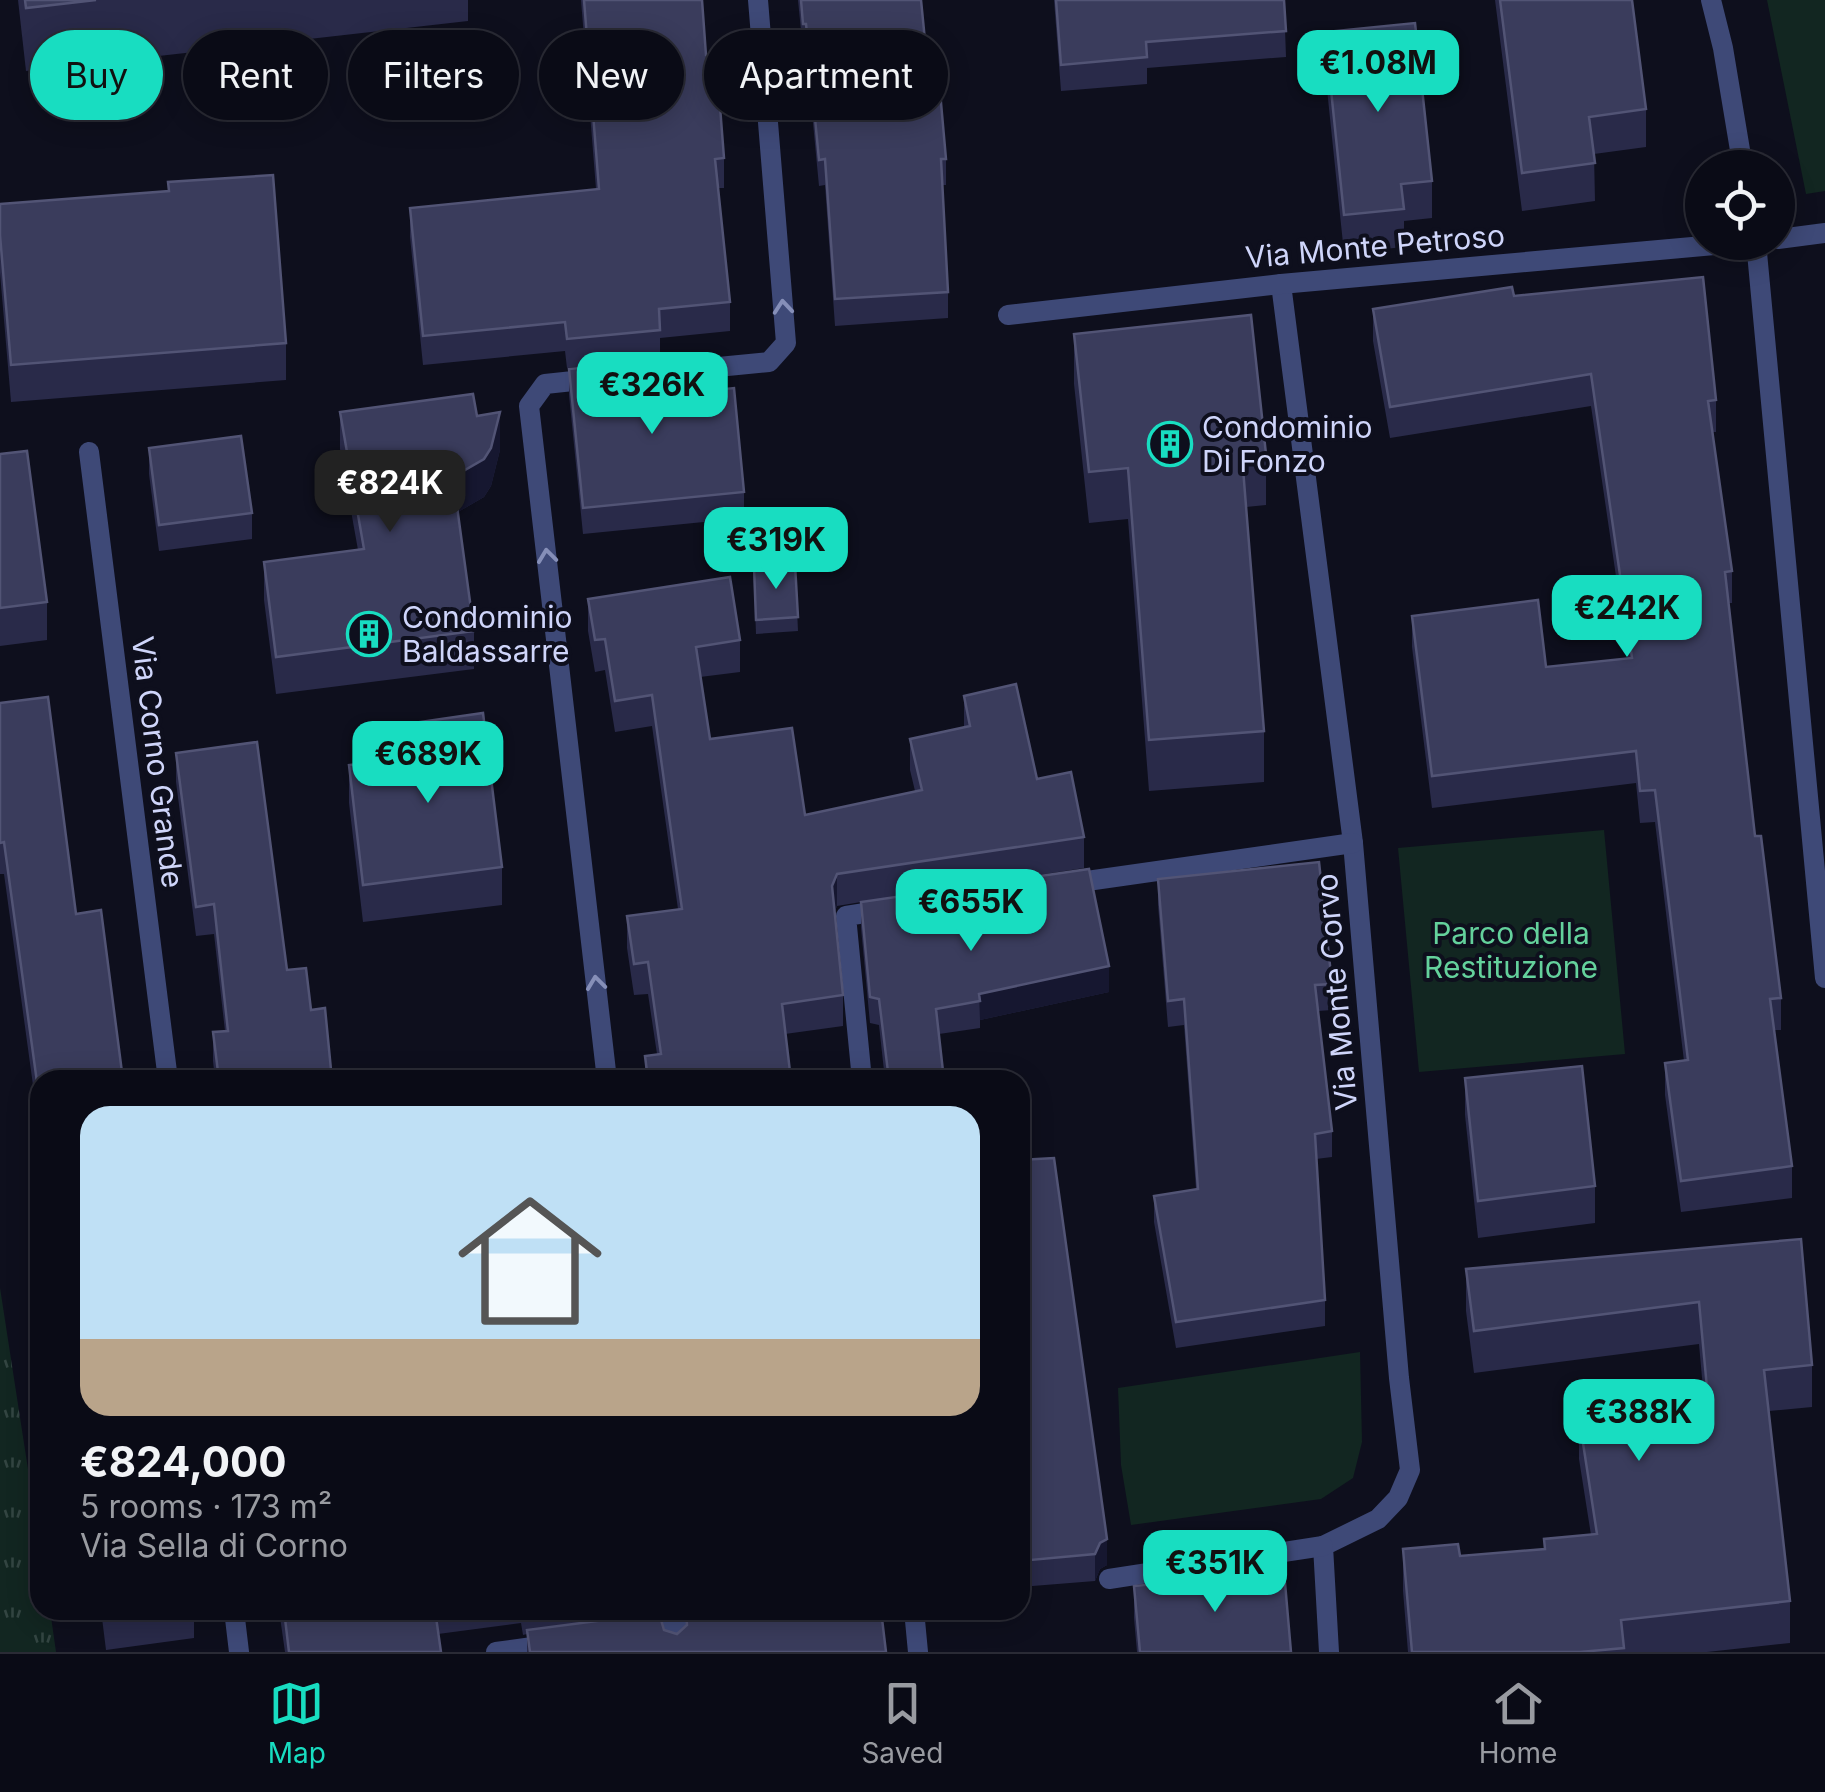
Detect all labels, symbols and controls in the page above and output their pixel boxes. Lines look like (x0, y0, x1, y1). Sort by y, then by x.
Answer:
chip: Buy (30, 30, 163, 120)
chip: Rent (183, 30, 328, 120)
chip: Filters (348, 30, 519, 120)
chip: New (539, 30, 684, 120)
chip: Apartment (704, 30, 948, 120)
pin: €1.08M (1297, 30, 1459, 115)
text: €1.08M (1319, 43, 1437, 82)
map controls (1685, 150, 1795, 260)
button: locate (1685, 150, 1795, 260)
street label: Via Monte Petroso (1244, 217, 1506, 275)
one-way arrow (772, 298, 794, 314)
pin: €326K (582, 352, 722, 437)
text: €326K (599, 365, 705, 404)
place label: Condominio Di Fonzo (1202, 409, 1373, 479)
building icon: Condominio Di Fonzo (1147, 421, 1193, 467)
pin: €824K (320, 450, 460, 535)
text: €824K (336, 463, 444, 502)
pin: €319K (706, 507, 846, 592)
text: €319K (726, 520, 826, 559)
one-way arrow (537, 548, 558, 564)
pin: €242K (1557, 575, 1697, 660)
text: €242K (1574, 588, 1680, 627)
place label: Condominio Baldassarre (402, 599, 573, 669)
building icon: Condominio Baldassarre (346, 611, 392, 657)
street label: Via Corno Grande (125, 634, 191, 890)
pin: €689K (358, 721, 498, 806)
text: €689K (374, 734, 482, 773)
pin: €655K (901, 869, 1041, 954)
street label: Via Monte Corvo (1308, 872, 1364, 1112)
text: €655K (918, 882, 1024, 921)
park label: Parco della Restituzione (1424, 915, 1598, 985)
one-way arrow (586, 975, 607, 991)
icon: home (440, 1171, 620, 1351)
pin: €388K (1569, 1379, 1709, 1464)
text: €388K (1585, 1392, 1693, 1431)
text: €824,000 (80, 1436, 287, 1487)
text: 5 rooms · 173 m² (80, 1487, 332, 1526)
text: Via Sella di Corno (80, 1526, 348, 1565)
pin: €351K (1145, 1530, 1285, 1615)
text: €351K (1165, 1543, 1265, 1582)
tab: Map (268, 1676, 326, 1770)
tab: Saved (861, 1676, 943, 1770)
tab: Home (1479, 1676, 1557, 1770)

